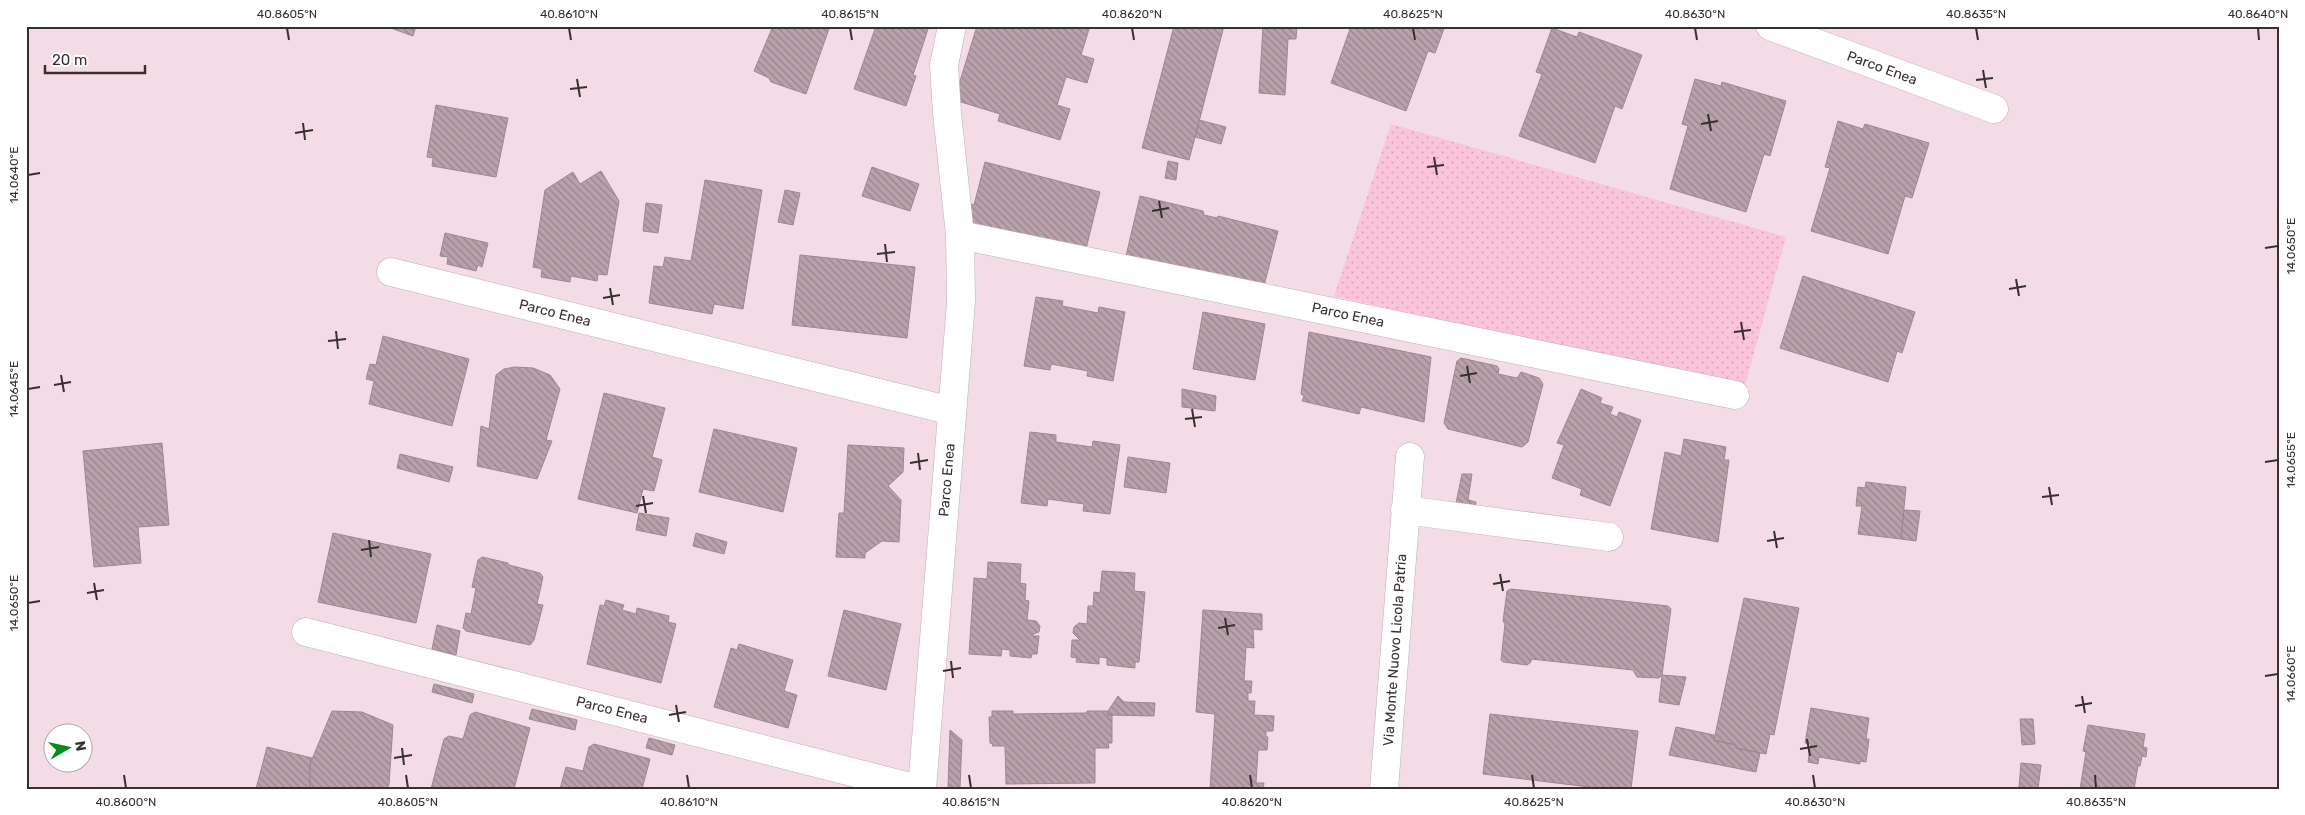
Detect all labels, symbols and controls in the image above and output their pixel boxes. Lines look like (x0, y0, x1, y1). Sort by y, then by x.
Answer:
text: 40.8605°N (257, 7, 317, 21)
text: 40.8610°N (540, 7, 598, 21)
text: 40.8615°N (821, 7, 879, 21)
text: 40.8620°N (1102, 7, 1162, 21)
text: 40.8625°N (1383, 7, 1443, 21)
text: 40.8630°N (1665, 7, 1725, 21)
text: 40.8635°N (1946, 7, 2006, 21)
text: 40.8640°N (2228, 7, 2288, 21)
scale bar (45, 42, 145, 74)
street label: Parco Enea (1845, 47, 1919, 89)
text: 20 m (52, 51, 87, 69)
text: 14.0640°E (7, 146, 21, 204)
text: 14.0650°E (2284, 218, 2298, 274)
street label: Parco Enea (517, 296, 593, 330)
street label: Parco Enea (1310, 299, 1386, 331)
text: 14.0645°E (7, 361, 21, 417)
text: 14.0655°E (2284, 432, 2298, 488)
street label: Parco Enea (935, 443, 959, 517)
street label: Via Monte Nuovo Licola Patria (1380, 553, 1410, 747)
text: 14.0650°E (7, 575, 21, 631)
text: 14.0660°E (2284, 646, 2298, 702)
street label: Parco Enea (574, 693, 650, 727)
north arrow (42, 722, 92, 772)
text: N (71, 740, 90, 752)
text: 40.8600°N (96, 795, 156, 809)
text: 40.8605°N (378, 795, 438, 809)
text: 40.8610°N (660, 795, 718, 809)
text: 40.8615°N (942, 795, 1000, 809)
text: 40.8620°N (1222, 795, 1282, 809)
text: 40.8625°N (1504, 795, 1564, 809)
text: 40.8630°N (1785, 795, 1845, 809)
text: 40.8635°N (2066, 795, 2126, 809)

